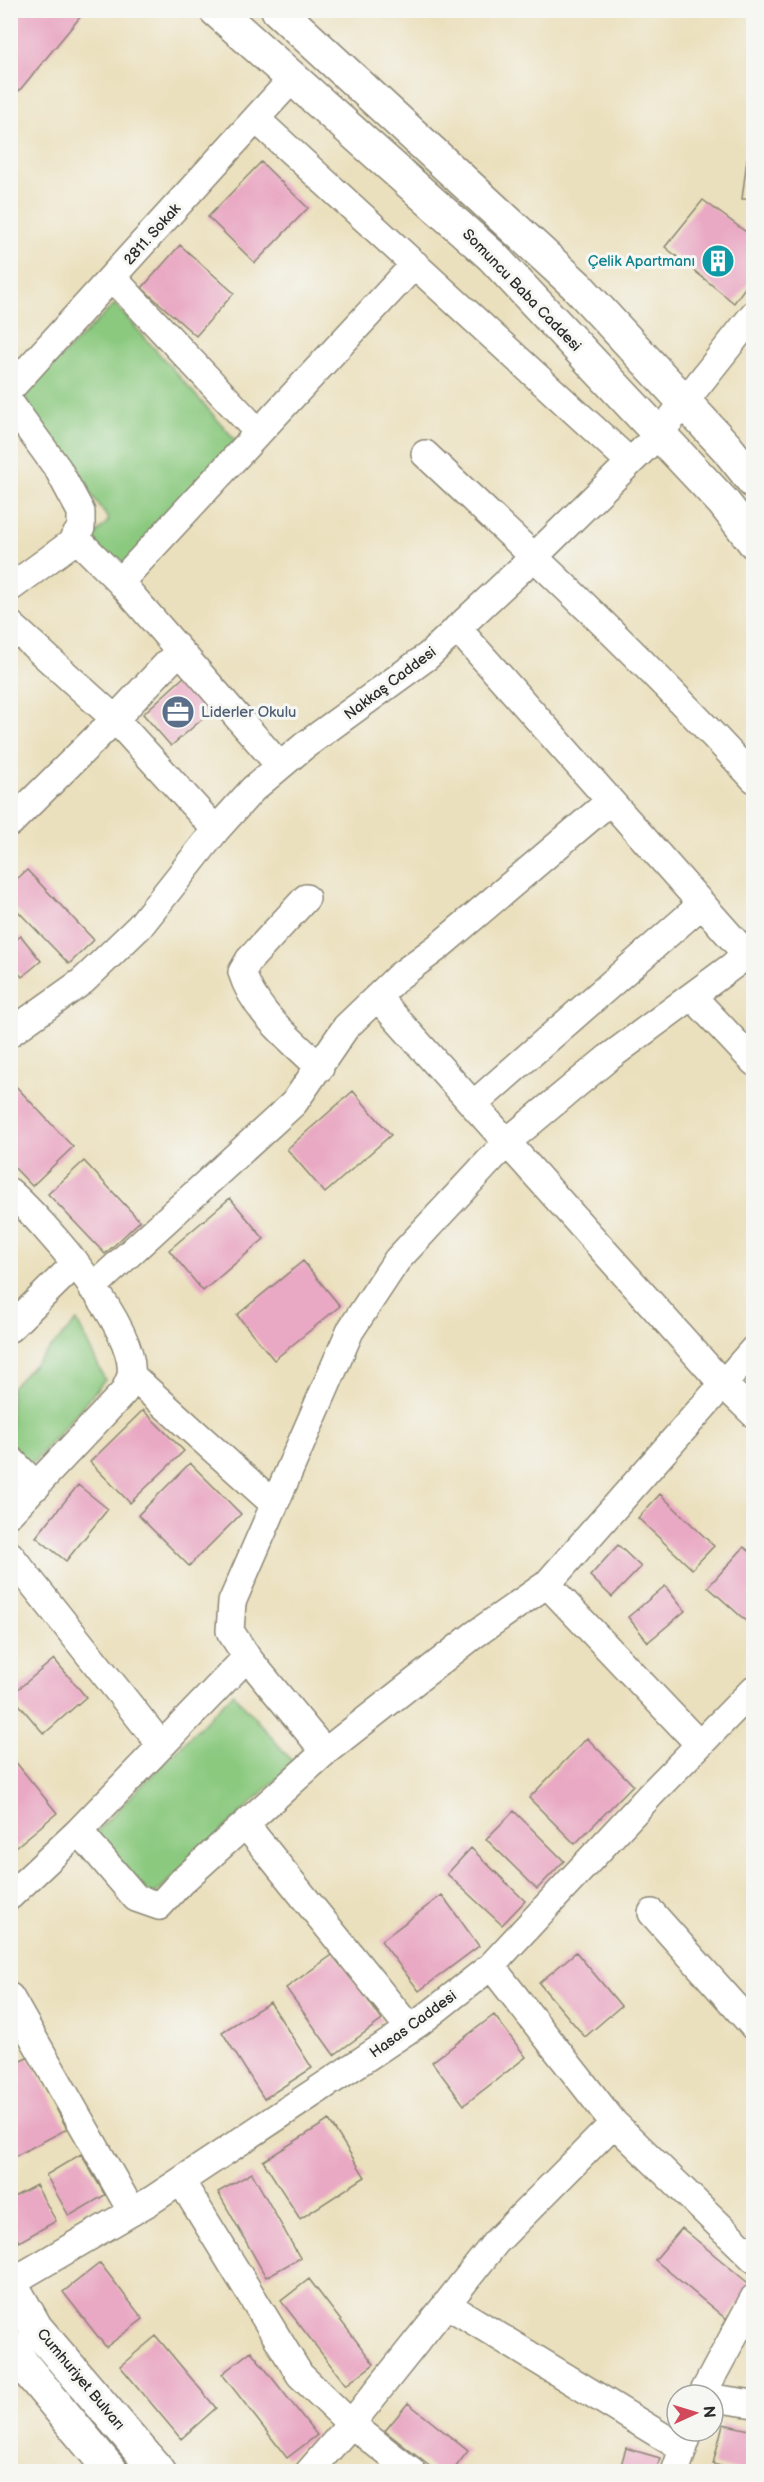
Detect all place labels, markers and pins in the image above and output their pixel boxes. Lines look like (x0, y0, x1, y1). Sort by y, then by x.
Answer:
building icon: Çelik Apartmanı (700, 243, 736, 279)
place label: Çelik Apartmanı (588, 252, 695, 271)
office icon: Liderler Okulu (160, 694, 196, 730)
place label: Liderler Okulu (201, 703, 296, 722)

